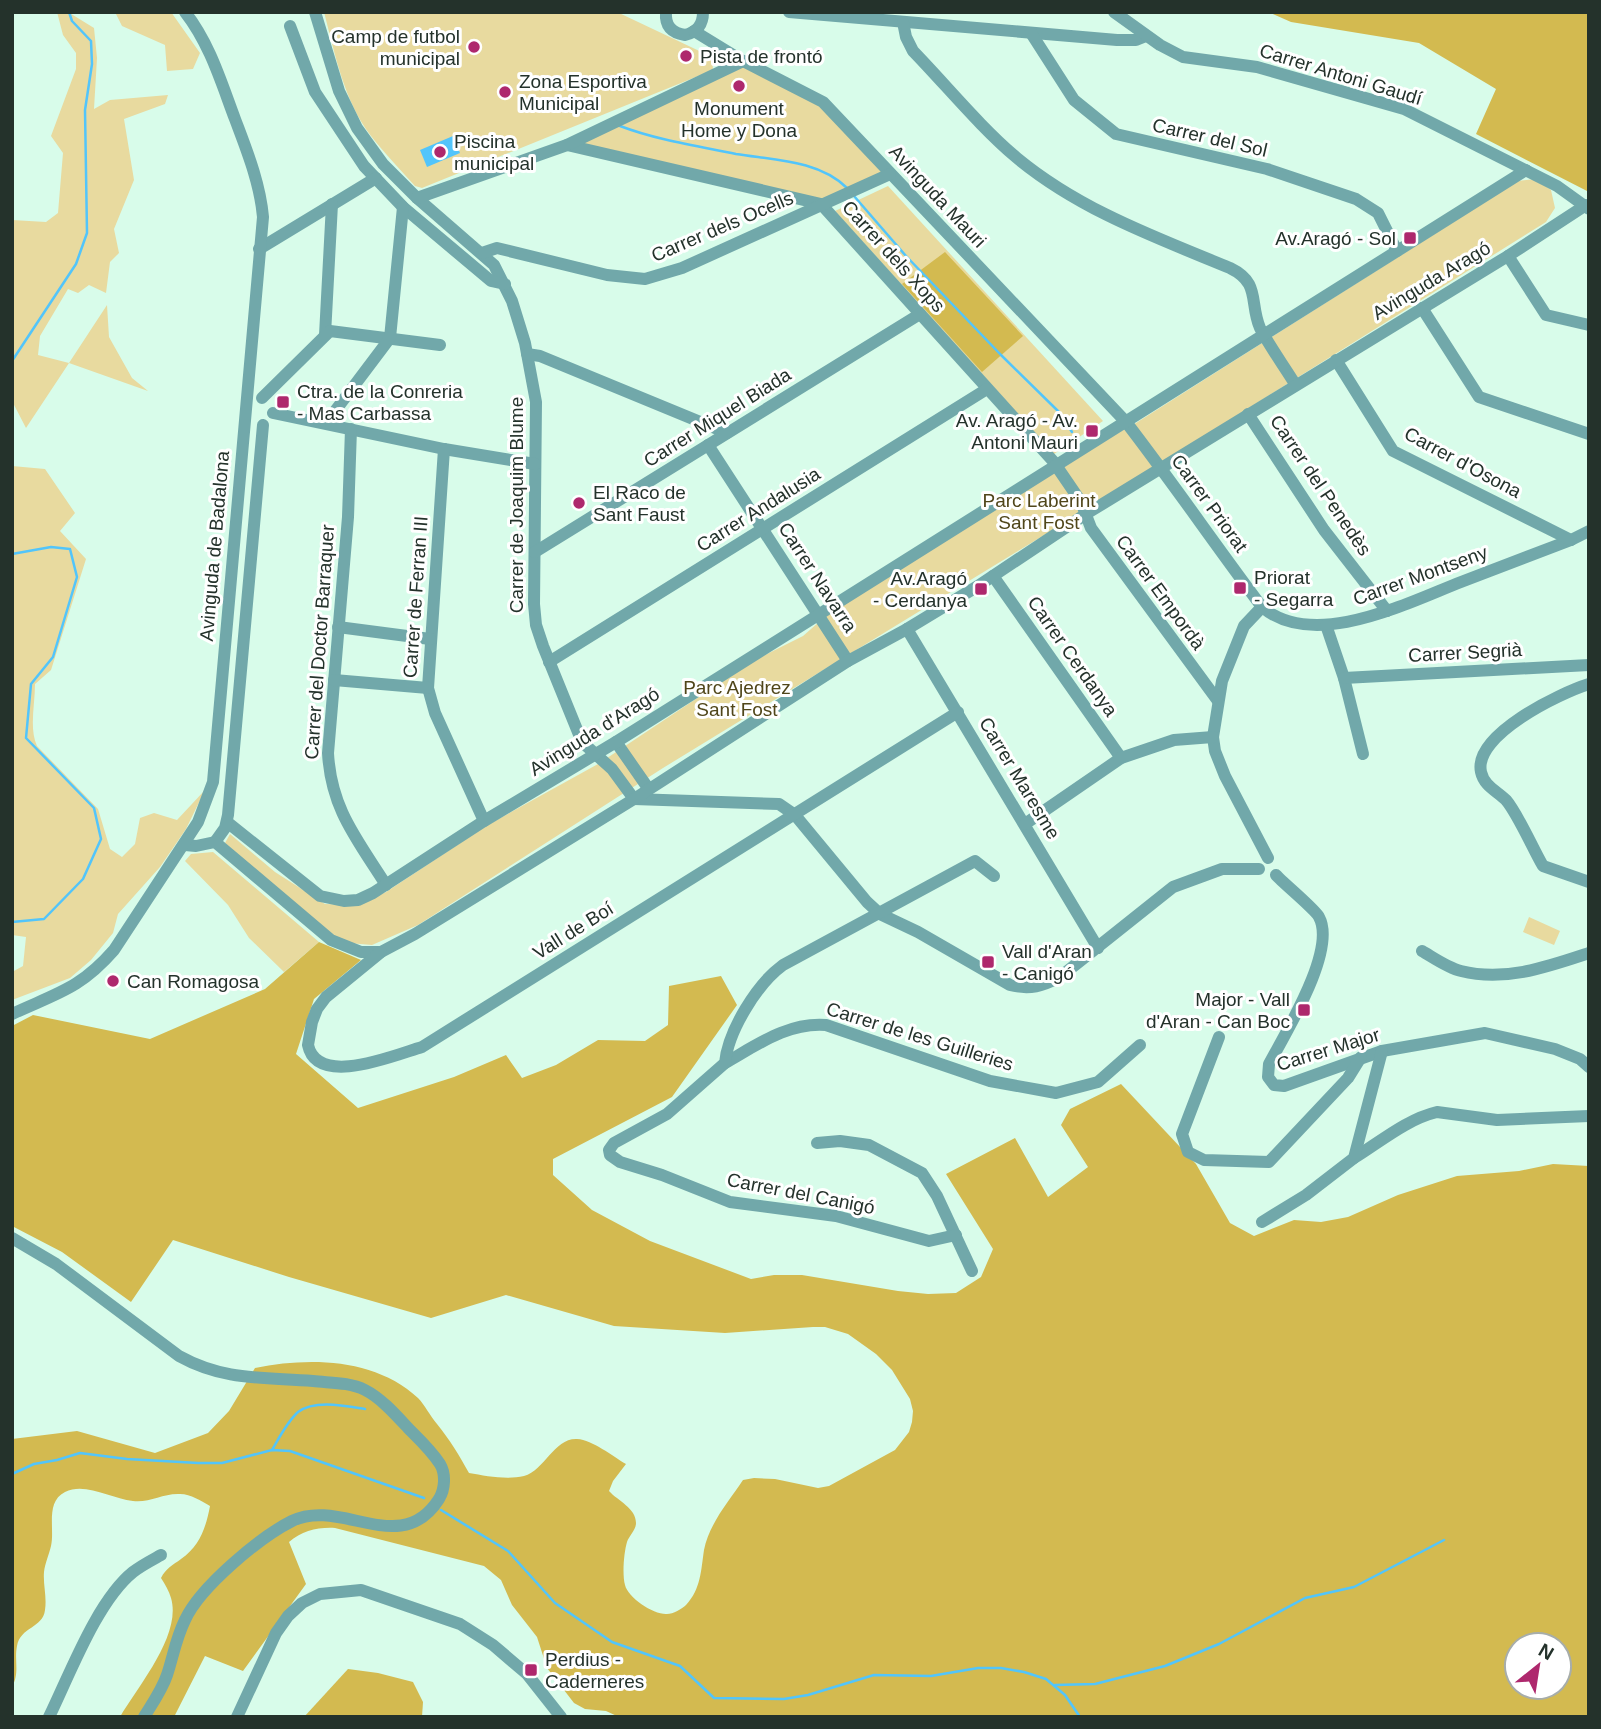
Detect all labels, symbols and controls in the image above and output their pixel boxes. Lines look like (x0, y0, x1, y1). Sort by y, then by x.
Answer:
place label: Camp de futbol municipal (331, 26, 460, 69)
marker: Camp de futbol municipal (466, 39, 482, 55)
street label: Carrer Antoni Gaudí (1257, 40, 1425, 109)
place label: Pista de frontó (700, 46, 823, 67)
marker: Pista de frontó (678, 48, 694, 64)
place label: Zona Esportiva Municipal (519, 71, 647, 114)
marker: Monument Home y Dona (731, 78, 747, 94)
marker: Zona Esportiva Municipal (497, 84, 513, 100)
place label: Monument Home y Dona (681, 98, 798, 141)
street label: Carrer del Sol (1150, 114, 1269, 161)
place label: Piscina municipal (454, 131, 534, 174)
street label: Avinguda Mauri (885, 141, 990, 252)
marker: Piscina municipal (432, 144, 448, 160)
street label: Carrer dels Ocells (648, 187, 796, 266)
street label: Carrer dels Xops (838, 196, 949, 316)
place label: Av.Aragó - Sol (1275, 228, 1396, 249)
marker: Av.Aragó - Sol (1402, 230, 1418, 246)
street label: Avinguda Aragó (1368, 237, 1494, 324)
street label: Carrer Miquel Biada (640, 364, 795, 471)
place label: Ctra. de la Conreria - Mas Carbassa (297, 381, 463, 424)
marker: Ctra. de la Conreria - Mas Carbassa (275, 394, 291, 410)
street label: Carrer de Joaquim Blume (506, 397, 527, 613)
place label: Av. Aragó - Av. Antoni Mauri (956, 410, 1078, 453)
street label: Carrer del Penedès (1266, 411, 1375, 559)
marker: Av. Aragó - Av. Antoni Mauri (1084, 423, 1100, 439)
street label: Carrer d'Osona (1401, 423, 1525, 502)
street label: Avinguda de Badalona (196, 450, 233, 642)
street label: Carrer Priorat (1167, 451, 1252, 557)
street label: Carrer Andalusia (693, 463, 824, 556)
place label: El Raco de Sant Faust (593, 482, 686, 525)
park label: Parc Laberint Sant Fost (982, 490, 1096, 533)
marker: El Raco de Sant Faust (571, 495, 587, 511)
street label: Carrer de Ferran III (399, 515, 432, 679)
street label: Carrer Navarra (774, 518, 861, 636)
street label: Carrer del Doctor Barraquer (301, 523, 338, 760)
street label: Carrer Empordà (1112, 531, 1209, 654)
street label: Carrer Montseny (1350, 541, 1491, 610)
place label: Priorat - Segarra (1254, 567, 1334, 610)
place label: Av.Aragó - Cerdanya (873, 568, 967, 611)
marker: Priorat - Segarra (1232, 580, 1248, 596)
marker: Av.Aragó - Cerdanya (973, 581, 989, 597)
street label: Carrer Cerdanya (1023, 592, 1122, 721)
street label: Carrer Segrià (1408, 639, 1523, 666)
park label: Parc Ajedrez Sant Fost (683, 677, 791, 720)
street label: Avinguda d'Aragó (525, 683, 663, 780)
street label: Carrer Maresme (975, 714, 1064, 843)
street label: Vall de Boí (529, 897, 618, 963)
place label: Vall d'Aran - Canigó (1002, 941, 1092, 984)
marker: Vall d'Aran - Canigó (980, 954, 996, 970)
place label: Can Romagosa (127, 971, 259, 992)
marker: Can Romagosa (105, 973, 121, 989)
place label: Major - Vall d'Aran - Can Boc (1146, 989, 1290, 1032)
street label: Carrer de les Guilleries (824, 998, 1016, 1075)
marker: Major - Vall d'Aran - Can Boc (1296, 1002, 1312, 1018)
street label: Carrer Major (1274, 1024, 1383, 1075)
street label: Carrer del Canigó (725, 1169, 877, 1218)
north arrow (1503, 1631, 1573, 1701)
text: N (1535, 1639, 1557, 1664)
place label: Perdius - Caderneres (545, 1649, 644, 1692)
marker: Perdius - Caderneres (523, 1662, 539, 1678)

